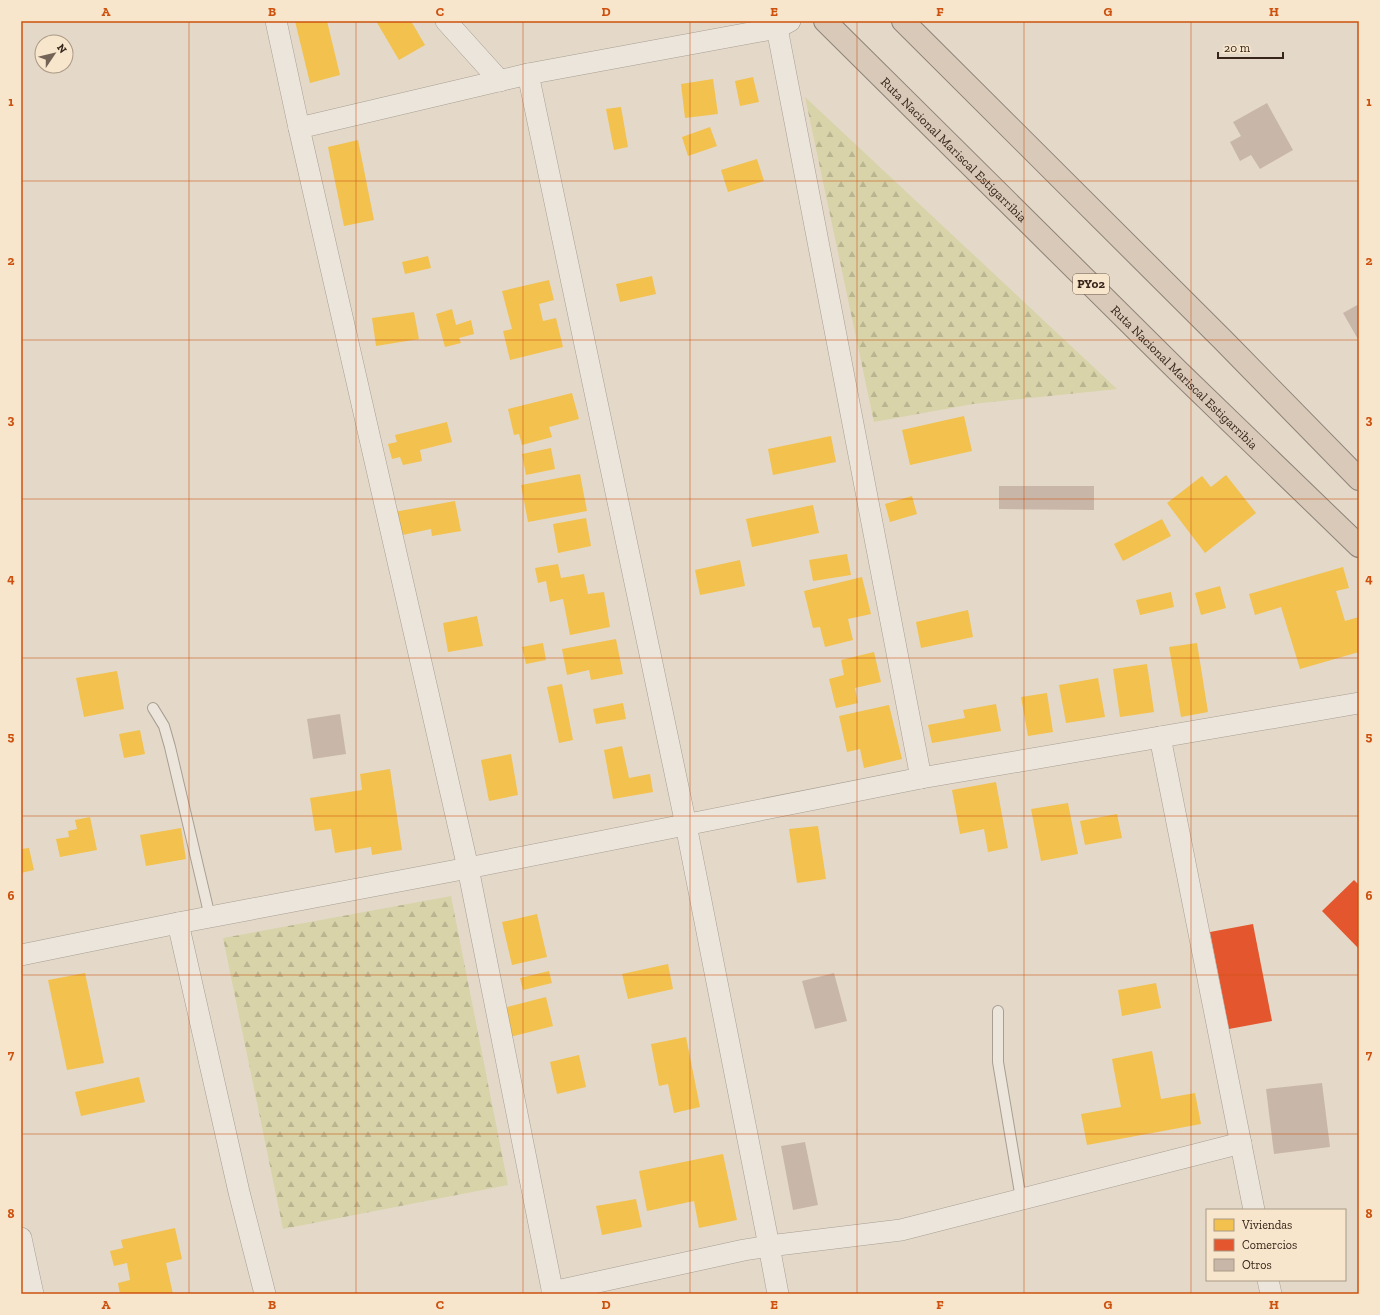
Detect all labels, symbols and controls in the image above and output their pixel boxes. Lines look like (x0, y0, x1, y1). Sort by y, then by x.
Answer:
text: A (102, 4, 111, 19)
text: B (268, 4, 276, 19)
text: C (436, 4, 444, 19)
text: D (601, 4, 611, 19)
text: E (770, 4, 778, 19)
text: F (936, 4, 944, 19)
text: G (1104, 4, 1113, 19)
text: H (1269, 4, 1279, 19)
north arrow (34, 34, 74, 74)
scale bar (1218, 34, 1283, 60)
text: N (54, 41, 70, 56)
text: 20 m (1224, 41, 1251, 55)
street label: Ruta Nacional Mariscal Estigarribia (878, 74, 1031, 225)
text: 1 (8, 94, 14, 109)
text: 1 (1366, 94, 1372, 109)
text: 2 (8, 253, 15, 268)
text: 2 (1366, 253, 1373, 268)
road number: PY02 (1073, 274, 1109, 294)
street label: Ruta Nacional Mariscal Estigarribia (1108, 302, 1262, 452)
text: 3 (8, 412, 15, 427)
text: 3 (1366, 412, 1373, 427)
text: 4 (7, 571, 15, 586)
text: 4 (1365, 571, 1373, 586)
text: 5 (8, 729, 15, 744)
text: 5 (1366, 729, 1373, 744)
text: 6 (8, 888, 15, 903)
text: 6 (1366, 888, 1373, 903)
text: 7 (8, 1047, 15, 1062)
text: 7 (1366, 1047, 1373, 1062)
text: 8 (7, 1206, 15, 1221)
text: 8 (1365, 1206, 1373, 1221)
legend (1206, 1209, 1346, 1281)
text: Viviendas (1241, 1218, 1292, 1232)
text: Comercios (1242, 1238, 1297, 1252)
text: Otros (1242, 1258, 1272, 1272)
text: A (102, 1297, 111, 1312)
text: B (268, 1297, 276, 1312)
text: C (436, 1297, 444, 1312)
text: D (601, 1297, 611, 1312)
text: E (770, 1297, 778, 1312)
text: F (936, 1297, 944, 1312)
text: G (1104, 1297, 1113, 1312)
text: H (1269, 1297, 1279, 1312)

